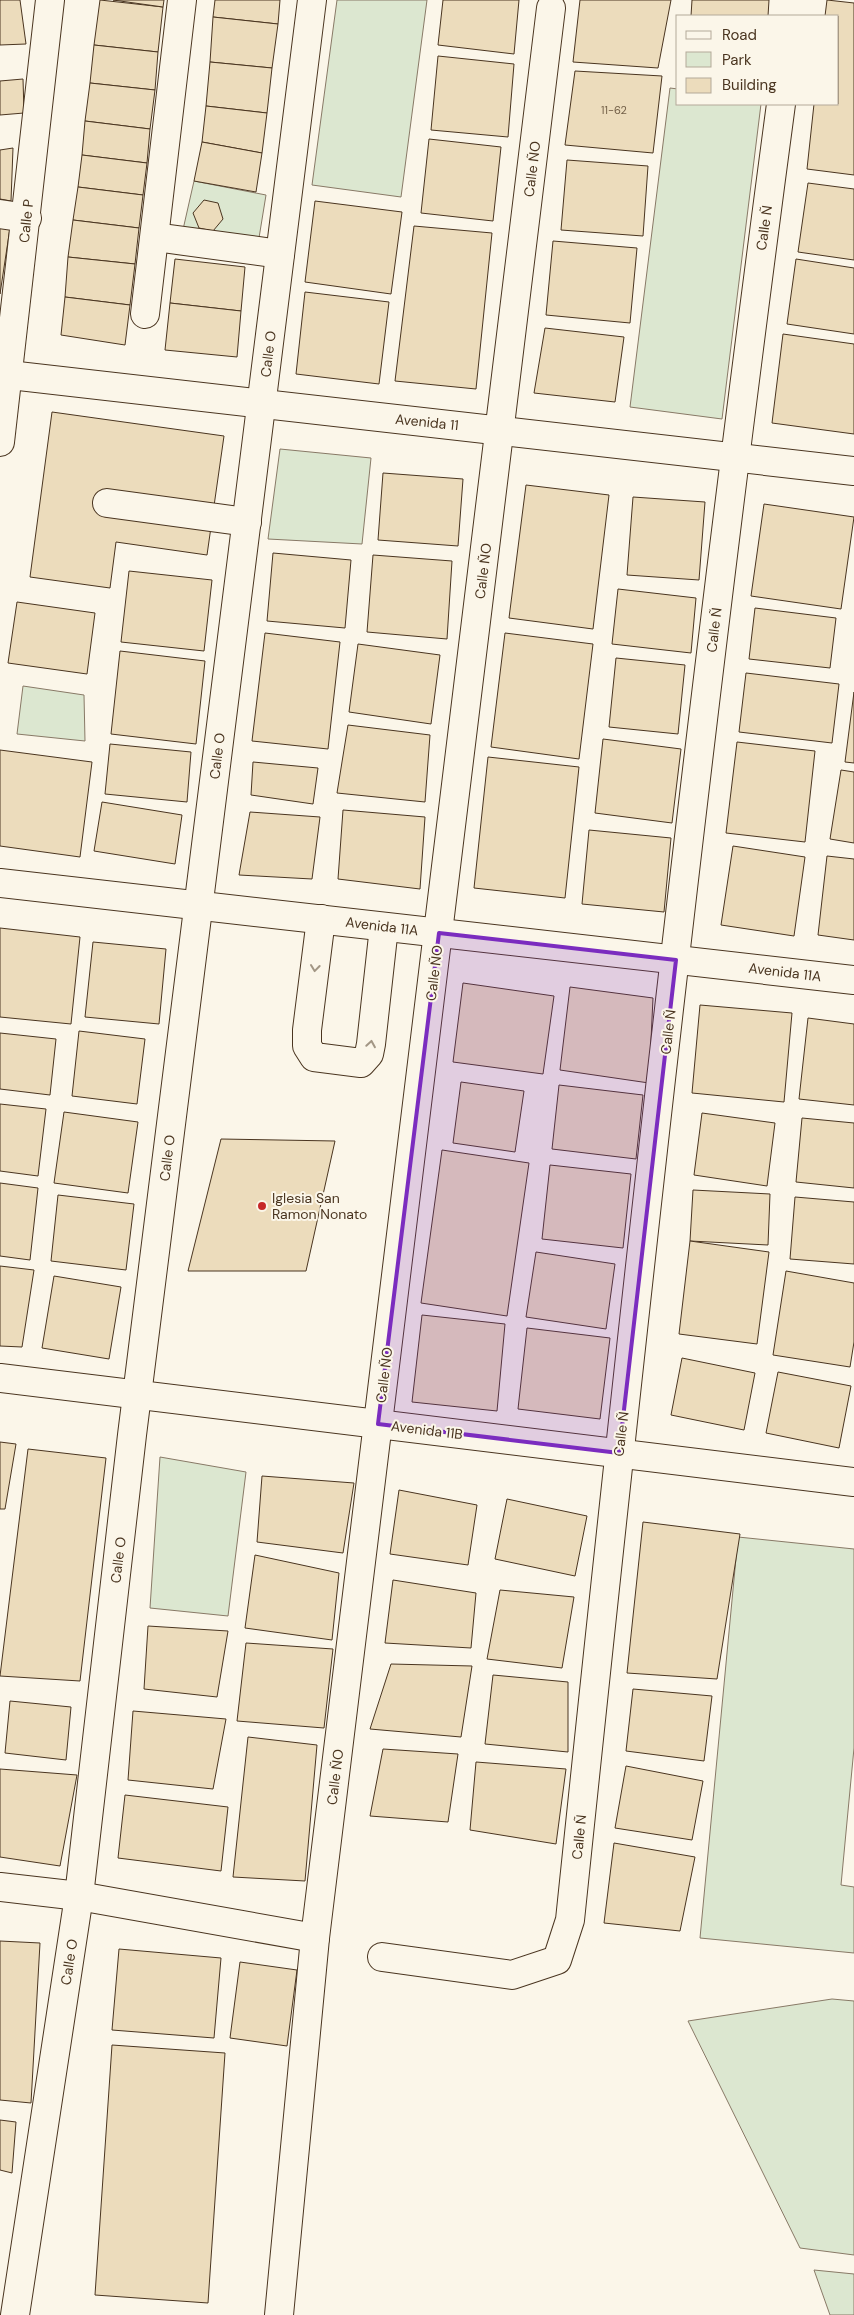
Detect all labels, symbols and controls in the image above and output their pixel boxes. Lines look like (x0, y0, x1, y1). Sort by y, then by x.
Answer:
legend (676, 15, 839, 105)
text: Road (722, 25, 757, 45)
text: Park (722, 50, 752, 70)
text: Building (722, 75, 777, 95)
house number: 11-62 (601, 103, 627, 117)
street label: Calle ÑO (520, 140, 544, 198)
street label: Calle P (15, 198, 37, 244)
street label: Calle Ñ (752, 204, 776, 252)
street label: Calle O (256, 330, 280, 378)
street label: Avenida 11 (394, 410, 460, 434)
street label: Calle ÑO (471, 542, 495, 600)
street label: Calle Ñ (702, 606, 726, 654)
street label: Calle O (205, 732, 229, 780)
street label: Avenida 11A (345, 913, 419, 939)
street label: Calle ÑO (422, 944, 446, 1002)
street label: Avenida 11A (748, 959, 822, 985)
one-way arrow (310, 964, 321, 972)
street label: Calle Ñ (656, 1008, 680, 1056)
one-way arrow (365, 1039, 376, 1047)
street label: Calle O (155, 1134, 179, 1182)
place label: Iglesia San Ramon Nonato (272, 1189, 367, 1223)
marker: Iglesia San Ramon Nonato (256, 1200, 268, 1212)
street label: Calle ÑO (372, 1346, 396, 1404)
street label: Calle Ñ (609, 1410, 633, 1458)
street label: Avenida 11B (390, 1417, 464, 1443)
street label: Calle O (106, 1536, 130, 1584)
street label: Calle ÑO (323, 1748, 347, 1806)
street label: Calle Ñ (568, 1814, 590, 1860)
street label: Calle O (56, 1938, 82, 1986)

